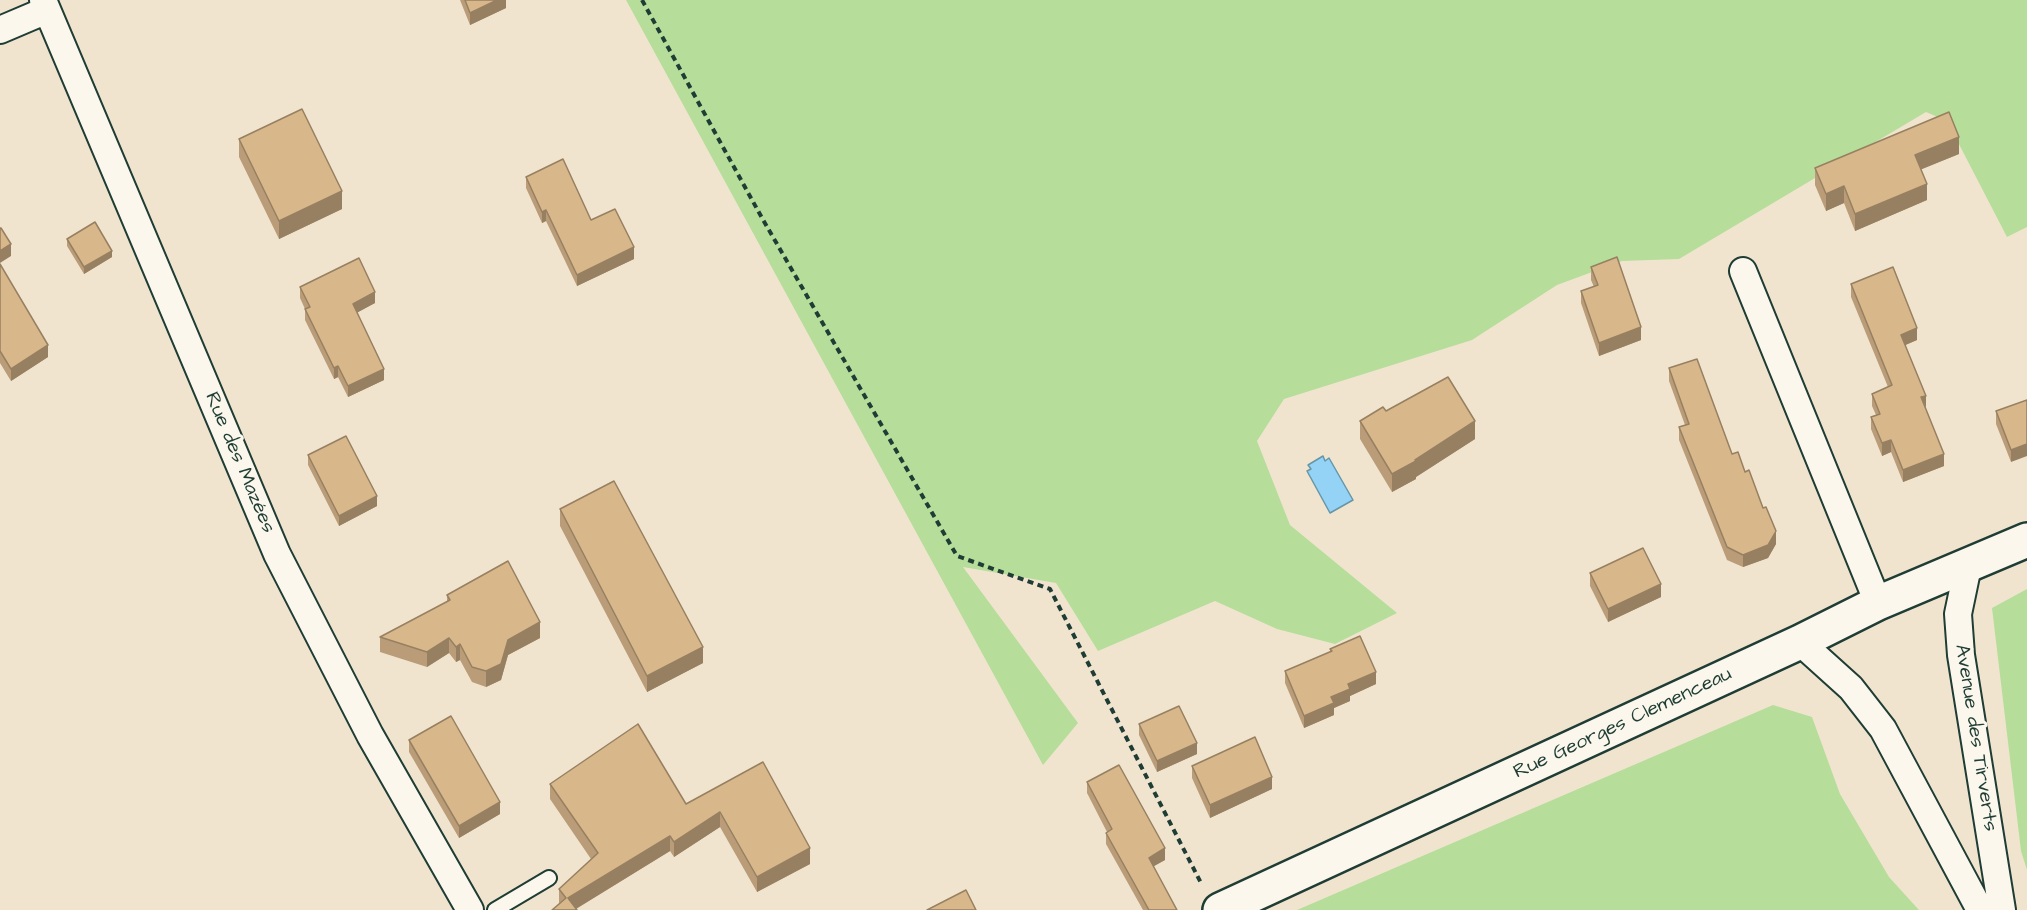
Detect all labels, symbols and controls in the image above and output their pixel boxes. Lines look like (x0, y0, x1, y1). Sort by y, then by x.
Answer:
street label: Rue des Mazées (199, 389, 279, 537)
street label: Avenue des Tirverts (1948, 643, 2002, 833)
street label: Rue Georges Clemenceau (1510, 663, 1736, 785)

